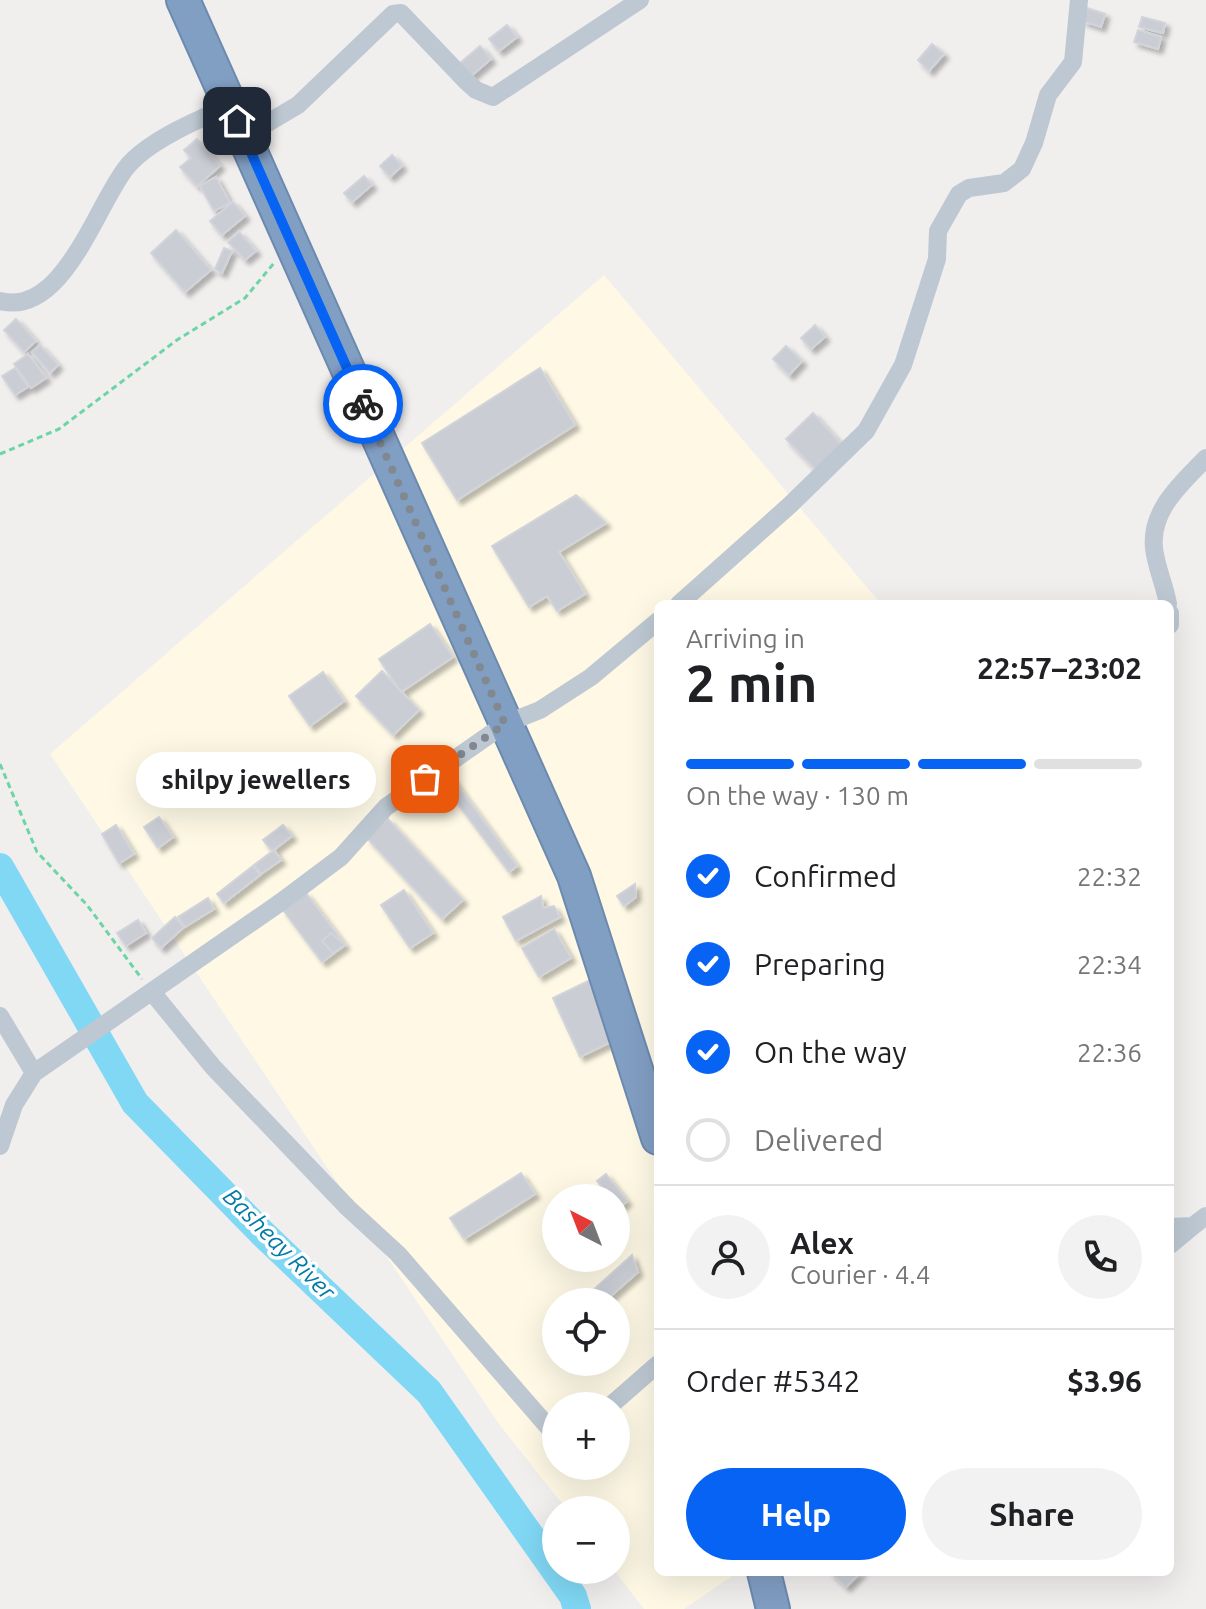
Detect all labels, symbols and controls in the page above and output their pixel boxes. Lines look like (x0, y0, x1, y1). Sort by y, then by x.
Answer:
pin (203, 87, 271, 155)
icon: home (215, 99, 259, 143)
courier (323, 364, 403, 444)
icon: bike (341, 382, 385, 426)
text: Arriving in (686, 624, 805, 653)
text: 22:57–23:02 (977, 651, 1142, 685)
text: 2 min (686, 654, 817, 712)
pin (391, 745, 459, 813)
callout: shilpy jewellers (137, 751, 377, 807)
icon: bag (403, 757, 447, 801)
text: shilpy jewellers (162, 765, 350, 794)
text: On the way · 130 m (686, 781, 909, 810)
icon: check (686, 854, 730, 898)
text: Confirmed (754, 859, 897, 893)
text: 22:32 (1077, 862, 1142, 891)
icon: check (686, 942, 730, 986)
text: Preparing (754, 947, 886, 981)
text: 22:34 (1077, 950, 1142, 979)
icon: check (686, 1030, 730, 1074)
text: On the way (754, 1035, 907, 1069)
text: 22:36 (1077, 1038, 1142, 1067)
text: Delivered (754, 1123, 883, 1157)
water label: Basheay River (218, 1182, 341, 1306)
north arrow (542, 1184, 630, 1272)
map controls (542, 1184, 630, 1584)
button: person (686, 1215, 770, 1299)
button: phone (1058, 1215, 1142, 1299)
text: Alex (790, 1226, 854, 1260)
text: Courier · 4.4 (790, 1260, 930, 1289)
button: locate (542, 1288, 630, 1376)
text: Order #5342 (686, 1364, 860, 1398)
text: $3.96 (1067, 1364, 1142, 1398)
button: + (542, 1392, 630, 1480)
button: Help (686, 1468, 906, 1560)
button: Share (922, 1468, 1142, 1560)
button: − (542, 1496, 630, 1584)

